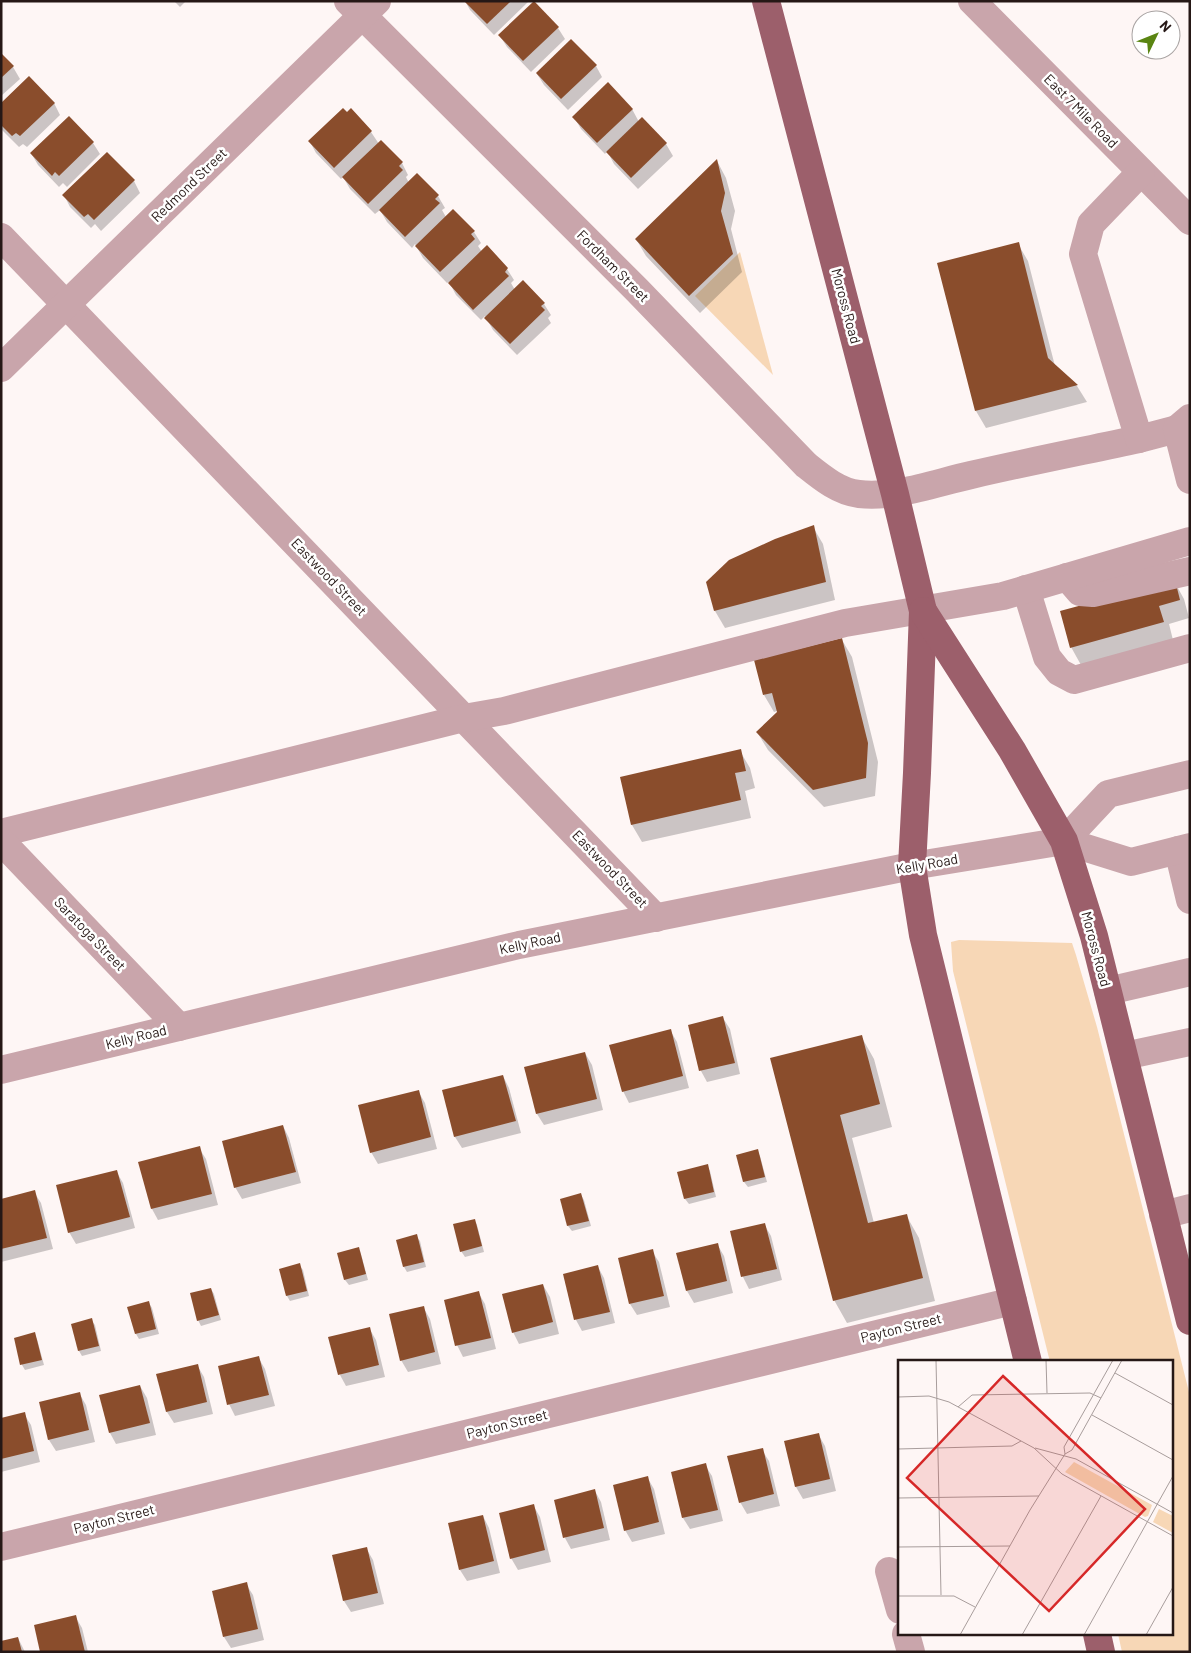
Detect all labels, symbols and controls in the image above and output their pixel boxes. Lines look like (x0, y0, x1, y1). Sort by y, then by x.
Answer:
north arrow (1131, 10, 1181, 60)
text: N (1156, 17, 1175, 35)
street label: East 7 Mile Road (1041, 70, 1122, 151)
street label: Redmond Street (147, 144, 230, 225)
street label: Fordham Street (574, 226, 653, 305)
street label: Moross Road (828, 266, 865, 345)
street label: Eastwood Street (288, 534, 371, 619)
street label: Eastwood Street (569, 826, 652, 911)
street label: Kelly Road (895, 850, 959, 877)
street label: Saratoga Street (51, 893, 130, 974)
street label: Moross Road (1078, 909, 1115, 988)
street label: Kelly Road (498, 928, 562, 957)
street label: Kelly Road (104, 1021, 168, 1052)
street label: Payton Street (859, 1309, 943, 1346)
inset map (898, 1360, 1174, 1636)
street label: Payton Street (465, 1405, 549, 1442)
street label: Payton Street (72, 1500, 156, 1537)

